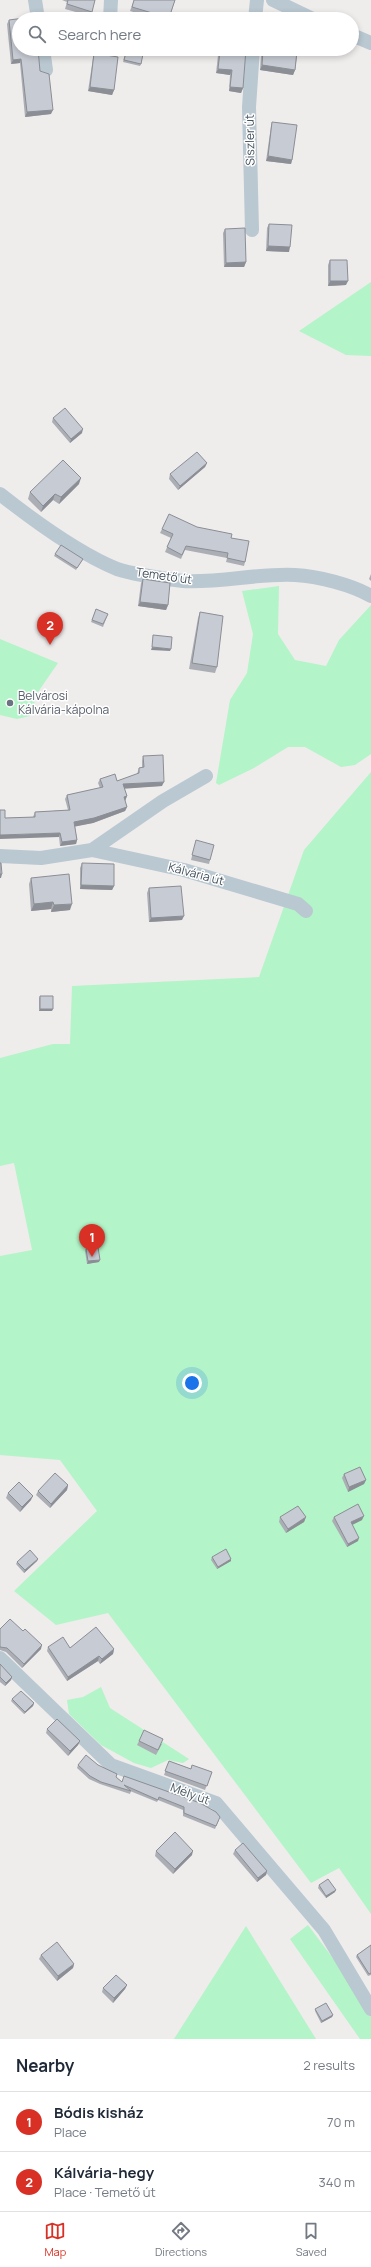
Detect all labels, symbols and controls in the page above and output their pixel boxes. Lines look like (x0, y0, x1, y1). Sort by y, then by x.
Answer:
search box (12, 12, 359, 56)
icon: search (26, 23, 48, 45)
text: Search here (58, 24, 141, 45)
street label: Siszler út (241, 114, 258, 166)
street label: Temető út (135, 563, 193, 588)
pin: 2 (37, 612, 63, 645)
place label: Belvárosi Kálvária-kápolna (18, 687, 109, 718)
marker: Belvárosi Kálvária-kápolna (5, 698, 15, 708)
street label: Kálvária út (166, 858, 226, 889)
pin: 1 (79, 1224, 105, 1257)
your location (182, 1373, 202, 1393)
street label: Mély út (168, 1779, 212, 1809)
text: Nearby (16, 2054, 74, 2077)
text: 2 results (303, 2056, 355, 2074)
text: Bódis kisház (54, 2102, 144, 2123)
text: 1 (26, 2113, 32, 2131)
text: 70 m (327, 2113, 355, 2131)
text: Place (54, 2123, 87, 2141)
text: Kálvária-hegy (54, 2162, 154, 2183)
text: 2 (25, 2173, 33, 2191)
text: 340 m (319, 2173, 355, 2191)
text: Place · Temető út (54, 2183, 156, 2201)
tab: Map (44, 2220, 66, 2259)
tab: Directions (155, 2220, 207, 2259)
tab: Saved (296, 2220, 327, 2259)

